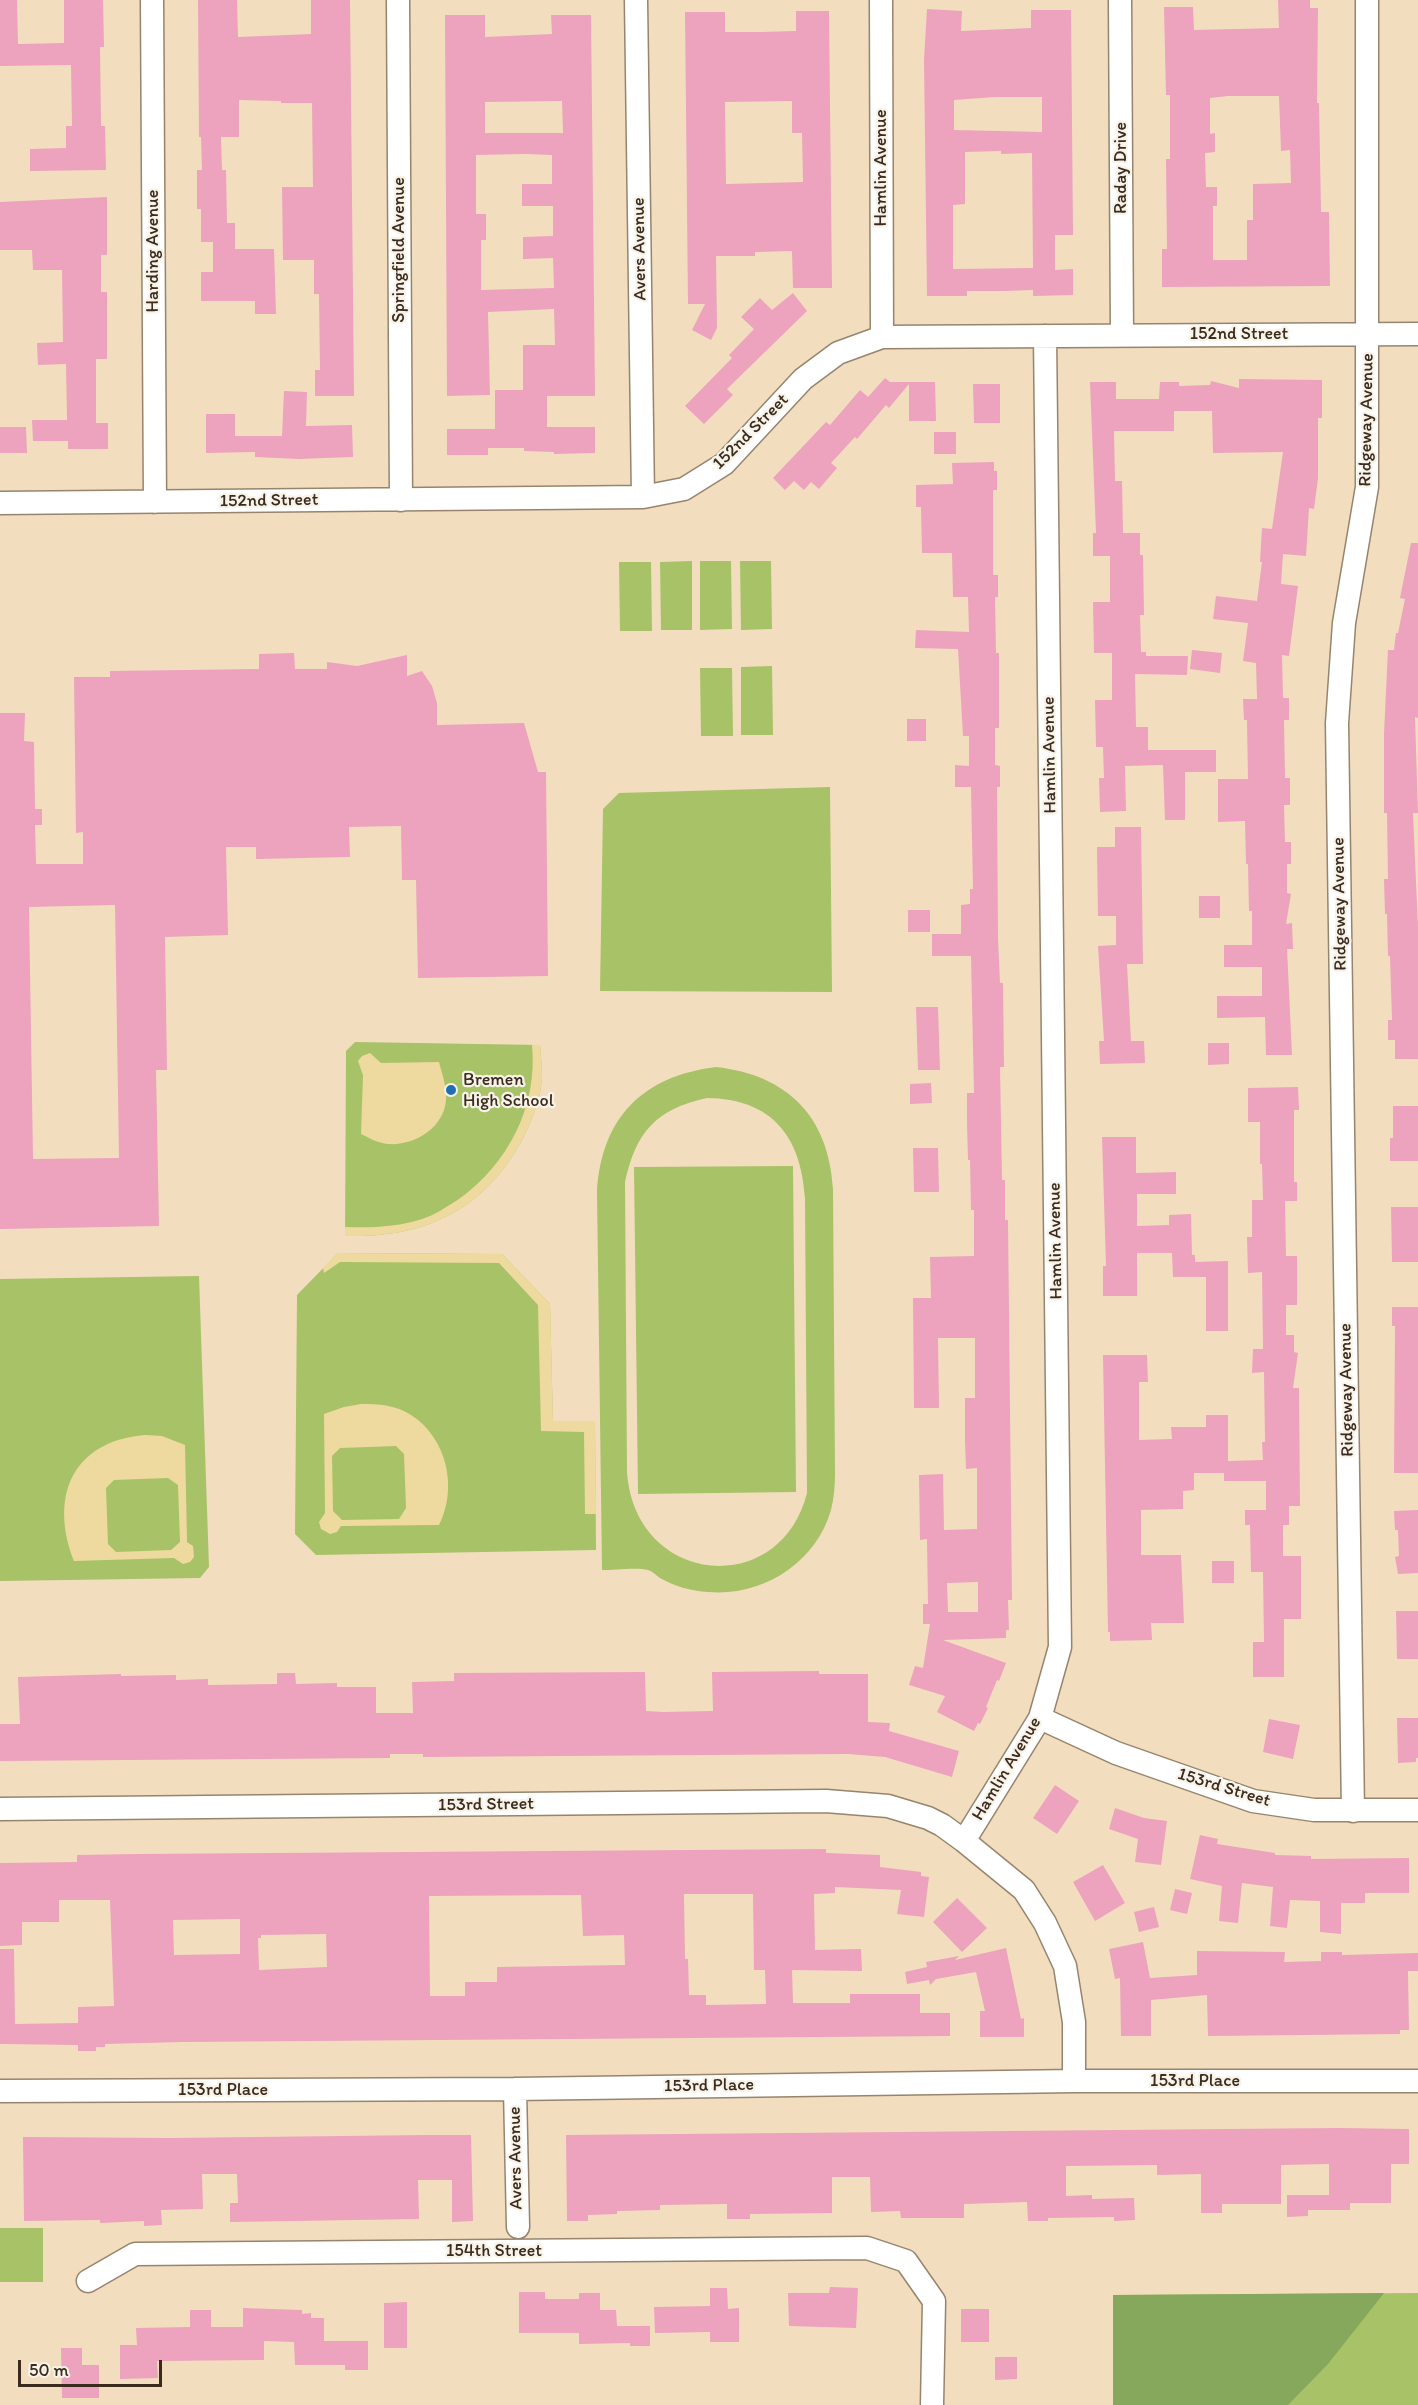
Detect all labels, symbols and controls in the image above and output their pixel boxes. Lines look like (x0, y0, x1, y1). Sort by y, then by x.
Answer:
street label: Hamlin Avenue (870, 109, 892, 227)
street label: Raday Drive (1110, 122, 1132, 214)
street label: Springfield Avenue (388, 177, 410, 323)
street label: Harding Avenue (142, 190, 164, 312)
street label: Avers Avenue (628, 197, 652, 301)
street label: 152nd Street (1190, 323, 1288, 345)
street label: Ridgeway Avenue (1355, 353, 1379, 487)
street label: 152nd Street (708, 389, 794, 475)
street label: 152nd Street (219, 489, 319, 513)
street label: Hamlin Avenue (1038, 696, 1062, 814)
street label: Ridgeway Avenue (1328, 837, 1352, 971)
place label: Bremen High School (463, 1069, 554, 1112)
marker: Bremen High School (444, 1083, 458, 1097)
street label: Hamlin Avenue (1044, 1182, 1068, 1300)
street label: Ridgeway Avenue (1335, 1323, 1359, 1457)
street label: Hamlin Avenue (968, 1713, 1046, 1825)
street label: 153rd Street (1175, 1764, 1273, 1812)
street label: 153rd Street (438, 1793, 534, 1817)
street label: 153rd Place (1150, 2070, 1240, 2092)
street label: 153rd Place (664, 2074, 754, 2098)
street label: 153rd Place (178, 2079, 268, 2101)
street label: Avers Avenue (504, 2106, 528, 2210)
street label: 154th Street (446, 2240, 542, 2262)
scale bar (21, 2348, 165, 2386)
text: 50 m (29, 2359, 69, 2381)

